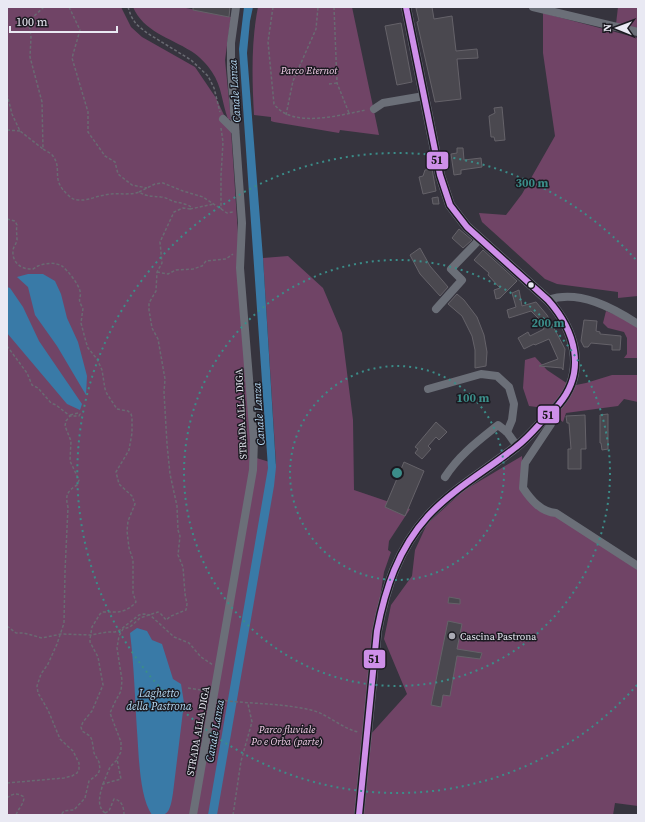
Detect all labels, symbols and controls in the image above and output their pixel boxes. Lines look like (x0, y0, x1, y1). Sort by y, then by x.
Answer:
scale bar (10, 8, 117, 34)
north arrow (597, 8, 637, 48)
text: 100 m (16, 14, 48, 30)
text: N (600, 24, 615, 32)
water label: Canale Lanza (225, 59, 245, 123)
park label: Parco Eternot (280, 64, 338, 77)
line badge: 51 (426, 151, 449, 170)
text: 51 (431, 153, 443, 168)
text: 300 m (516, 175, 549, 191)
unlabelled marker (526, 280, 536, 290)
text: 200 m (532, 315, 565, 331)
street label: STRADA ALLA DIGA (232, 368, 250, 460)
water label: Canale Lanza (249, 382, 269, 446)
text: 100 m (457, 390, 490, 406)
line badge: 51 (537, 405, 560, 424)
text: 51 (542, 408, 554, 423)
centre of rings (390, 466, 404, 480)
place label: Cascina Pastrona (460, 630, 537, 643)
marker: Cascina Pastrona (447, 631, 457, 641)
line badge: 51 (363, 649, 386, 669)
text: 51 (368, 652, 380, 667)
street label: STRADA ALLA DIGA (184, 685, 212, 777)
water label: Laghetto della Pastrona (126, 686, 192, 714)
water label: Canale Lanza (202, 698, 228, 763)
park label: Parco fluviale Po e Orba (parte) (250, 723, 323, 748)

